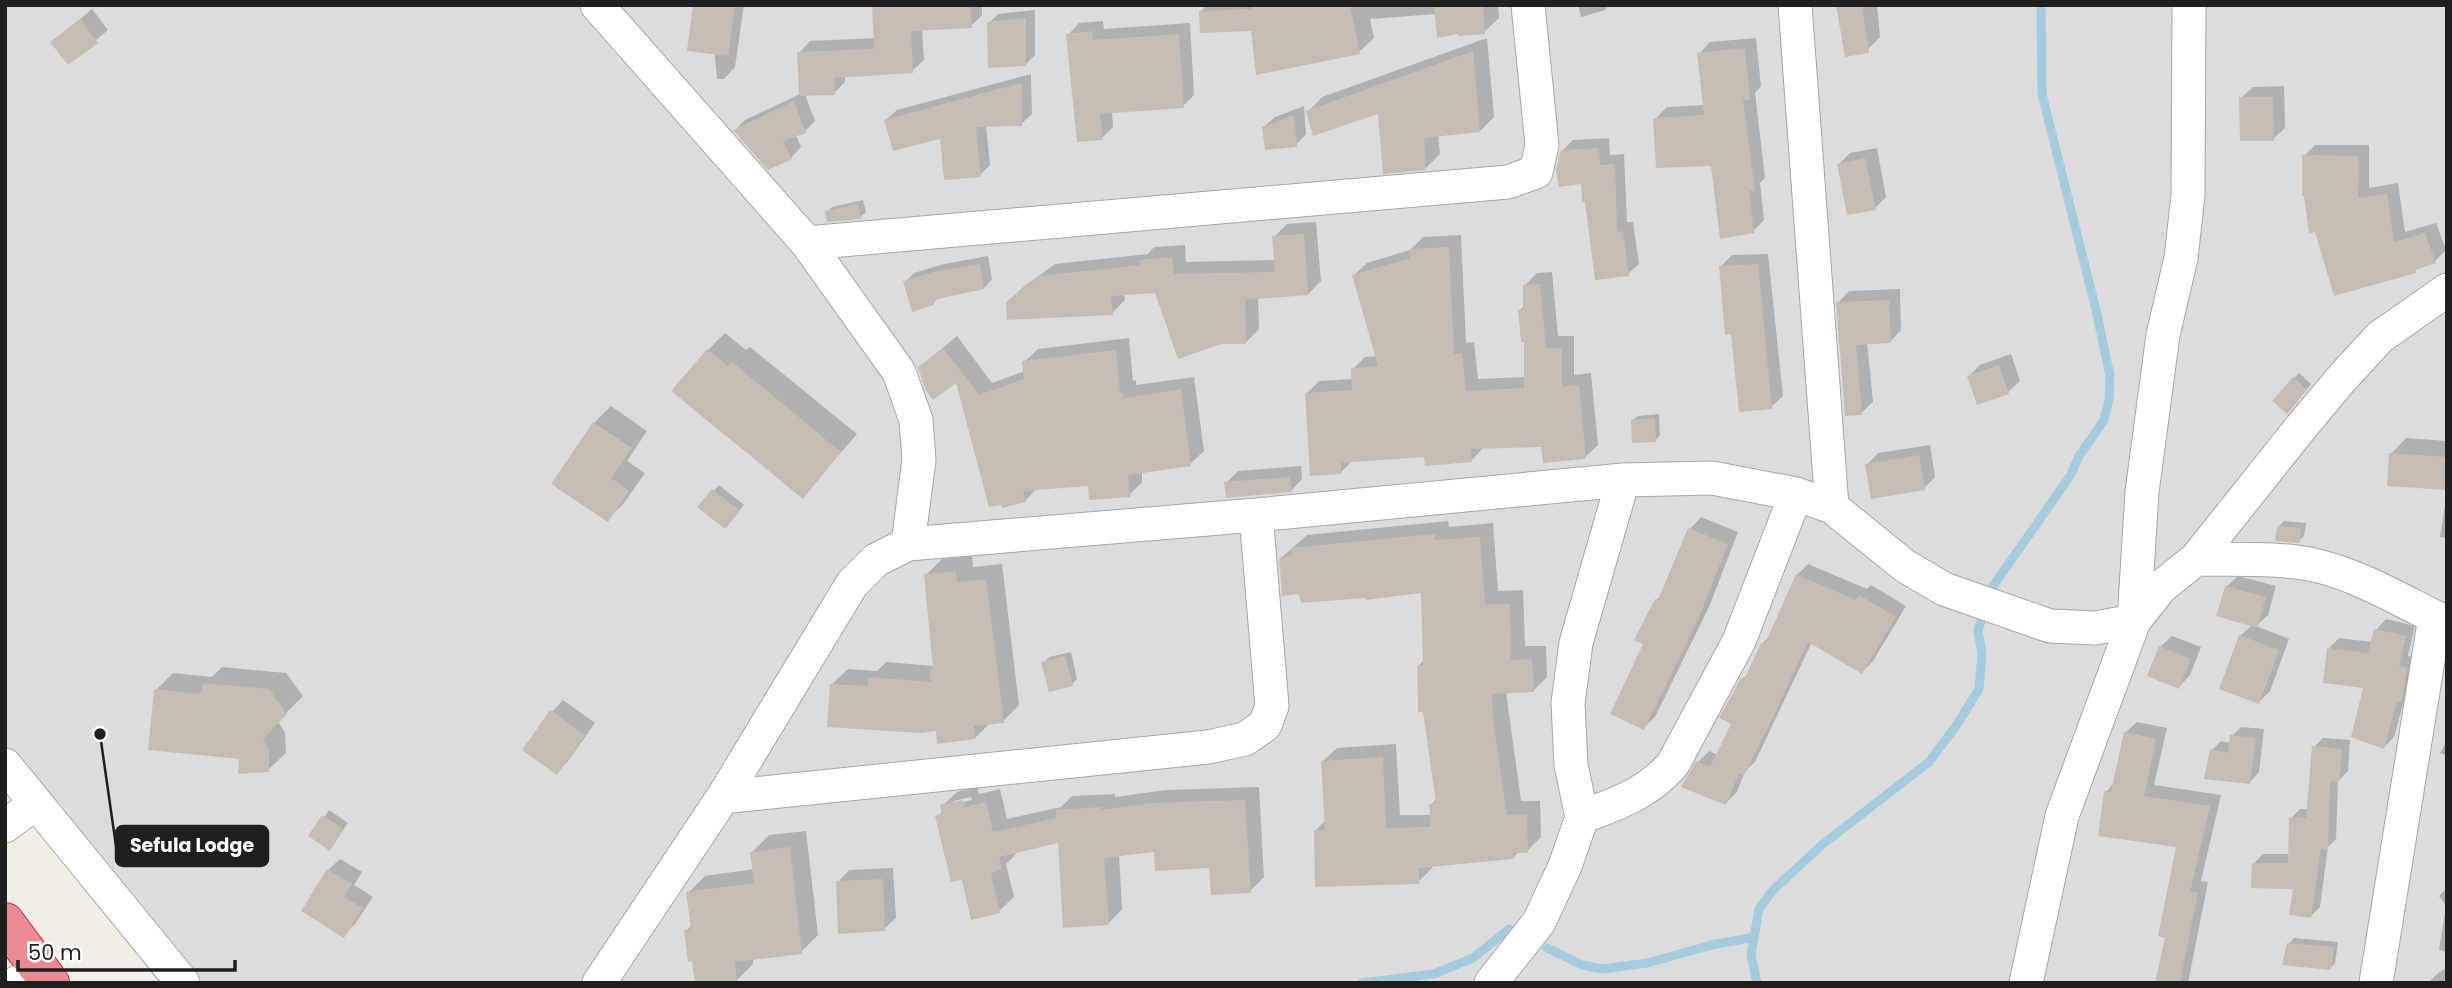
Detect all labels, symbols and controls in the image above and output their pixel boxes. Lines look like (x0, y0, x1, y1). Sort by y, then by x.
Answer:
callout: Sefula Lodge (116, 826, 268, 866)
text: Sefula Lodge (130, 832, 254, 859)
scale bar (18, 928, 234, 972)
text: 50 m (28, 938, 82, 967)

